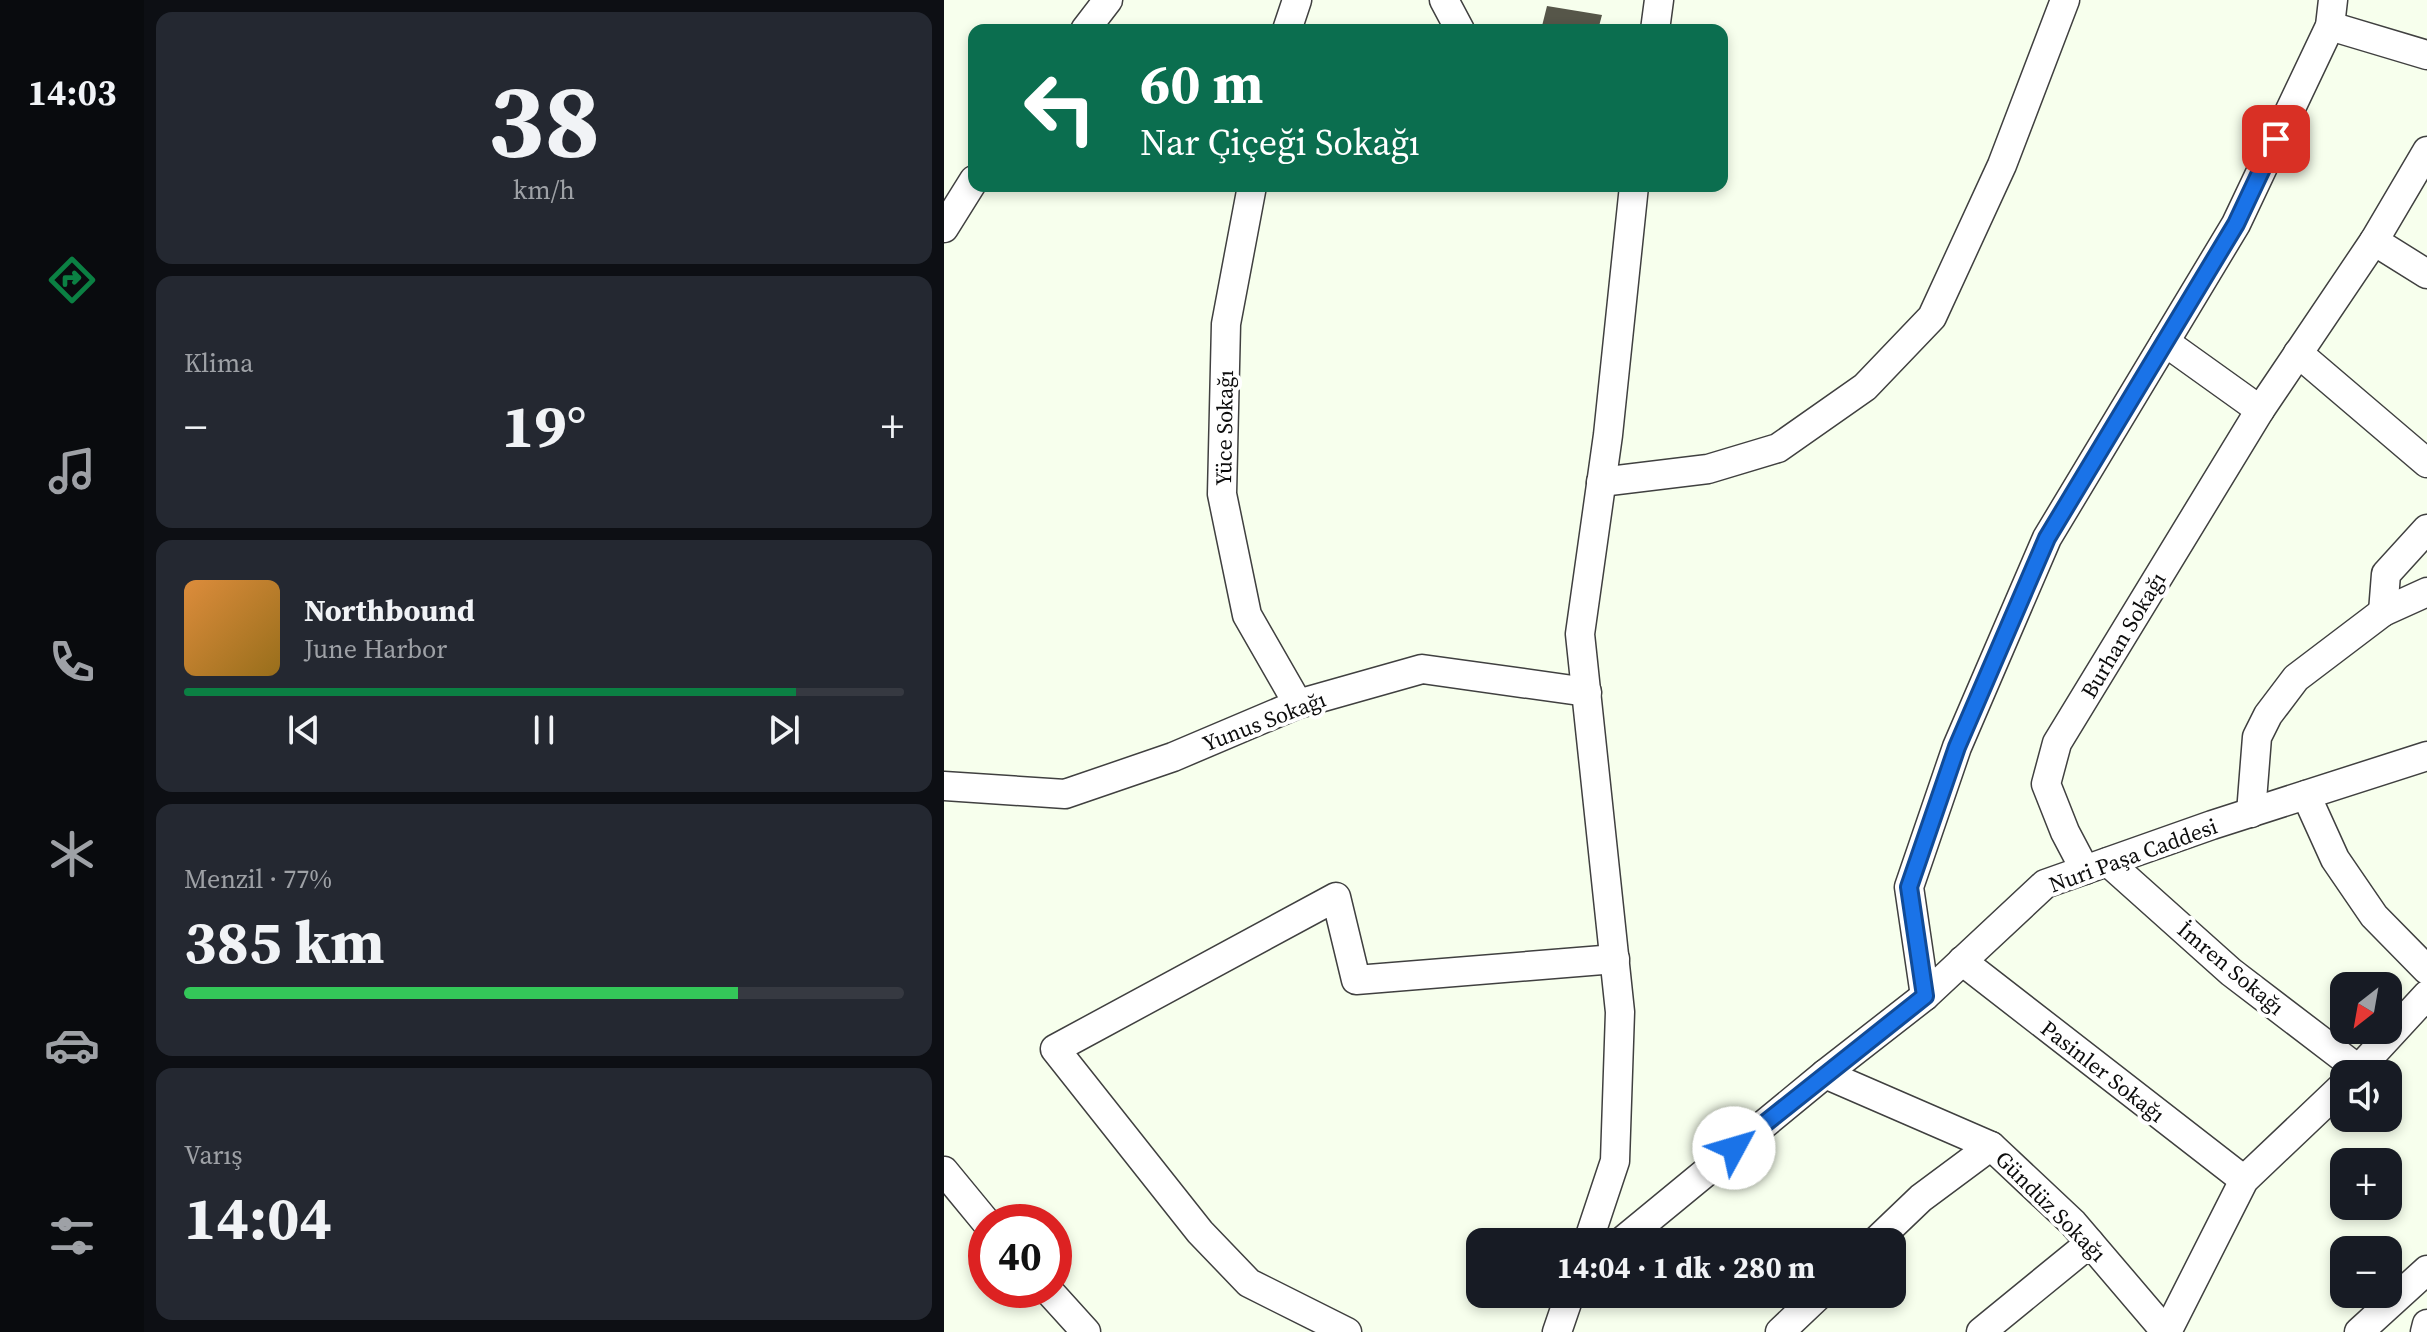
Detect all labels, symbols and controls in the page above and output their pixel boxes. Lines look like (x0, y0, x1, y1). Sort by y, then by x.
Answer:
text: 60 m (1140, 45, 1263, 122)
text: 38 (488, 48, 600, 191)
icon: left (1008, 56, 1112, 160)
text: 14:03 (28, 68, 116, 117)
pin (2242, 105, 2310, 173)
icon: arrive (2254, 117, 2298, 161)
text: Nar Çiçeği Sokağı (1140, 118, 1420, 167)
text: km/h (513, 172, 575, 208)
icon: directions (44, 252, 100, 308)
text: Klima (184, 345, 254, 381)
street label: Yüce Sokağı (1208, 370, 1240, 486)
text: 19° (502, 385, 586, 467)
text: − (184, 396, 207, 457)
text: + (881, 396, 904, 457)
icon: music (44, 443, 100, 499)
street label: Burhan Sokağı (2074, 566, 2172, 704)
text: Northbound (304, 590, 475, 631)
text: June Harbor (304, 631, 447, 667)
icon: phone (44, 634, 100, 690)
street label: Yunus Sokağı (1198, 684, 1330, 758)
icon: previous (282, 708, 326, 752)
icon: pause (522, 708, 566, 752)
icon: next (762, 708, 806, 752)
street label: Nuri Paşa Caddesi (2045, 811, 2221, 899)
icon: climate (44, 826, 100, 882)
text: Menzil · 77% (184, 861, 332, 897)
text: 385 km (184, 901, 385, 983)
street label: İmren Sokağı (2171, 914, 2291, 1022)
north arrow (2330, 972, 2402, 1044)
map controls (2330, 972, 2402, 1308)
street label: Pasinler Sokağı (2035, 1013, 2171, 1129)
icon: car (44, 1017, 100, 1073)
button: sound (2330, 1060, 2402, 1132)
position arrow (1692, 1106, 1776, 1190)
text: Varış (184, 1137, 243, 1173)
street label: Gündüz Sokağı (1989, 1144, 2113, 1268)
button: + (2330, 1148, 2402, 1220)
text: 14:04 (184, 1177, 332, 1259)
speed limit sign: 40 (968, 1204, 1072, 1308)
icon: filters (44, 1208, 100, 1264)
button: − (2330, 1236, 2402, 1308)
text: 14:04 · 1 dk · 280 m (1557, 1247, 1815, 1288)

